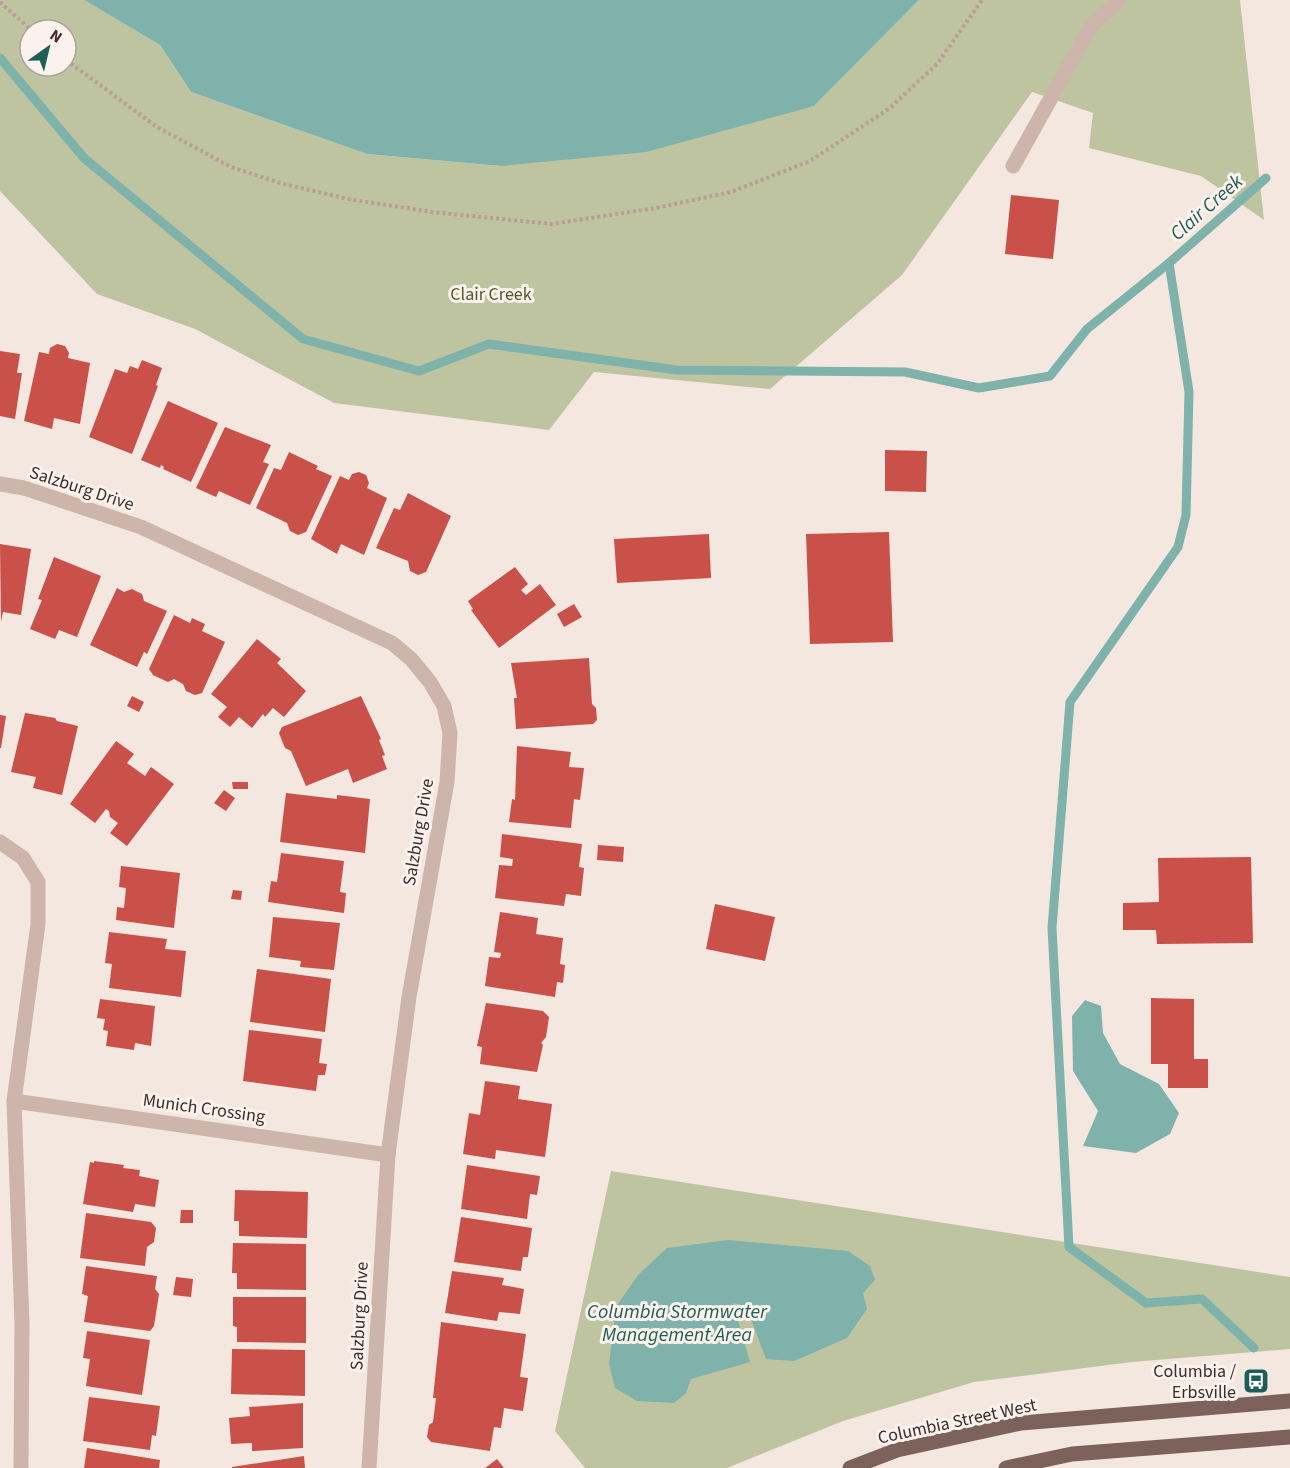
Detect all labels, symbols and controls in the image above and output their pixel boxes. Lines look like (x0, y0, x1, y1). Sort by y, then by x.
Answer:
north arrow (18, 18, 78, 78)
text: N (45, 24, 66, 48)
water label: Clair Creek (1164, 168, 1250, 247)
park label: Clair Creek (450, 282, 532, 307)
street label: Salzburg Drive (26, 460, 137, 517)
street label: Salzburg Drive (397, 776, 440, 888)
street label: Munich Crossing (141, 1088, 267, 1129)
street label: Salzburg Drive (344, 1261, 375, 1371)
water label: Columbia Stormwater Management Area (587, 1298, 768, 1349)
place label: Columbia / Erbsville (1153, 1359, 1237, 1405)
bus stop icon: Columbia / Erbsville (1241, 1366, 1271, 1396)
street label: Columbia Street West (876, 1392, 1039, 1450)

